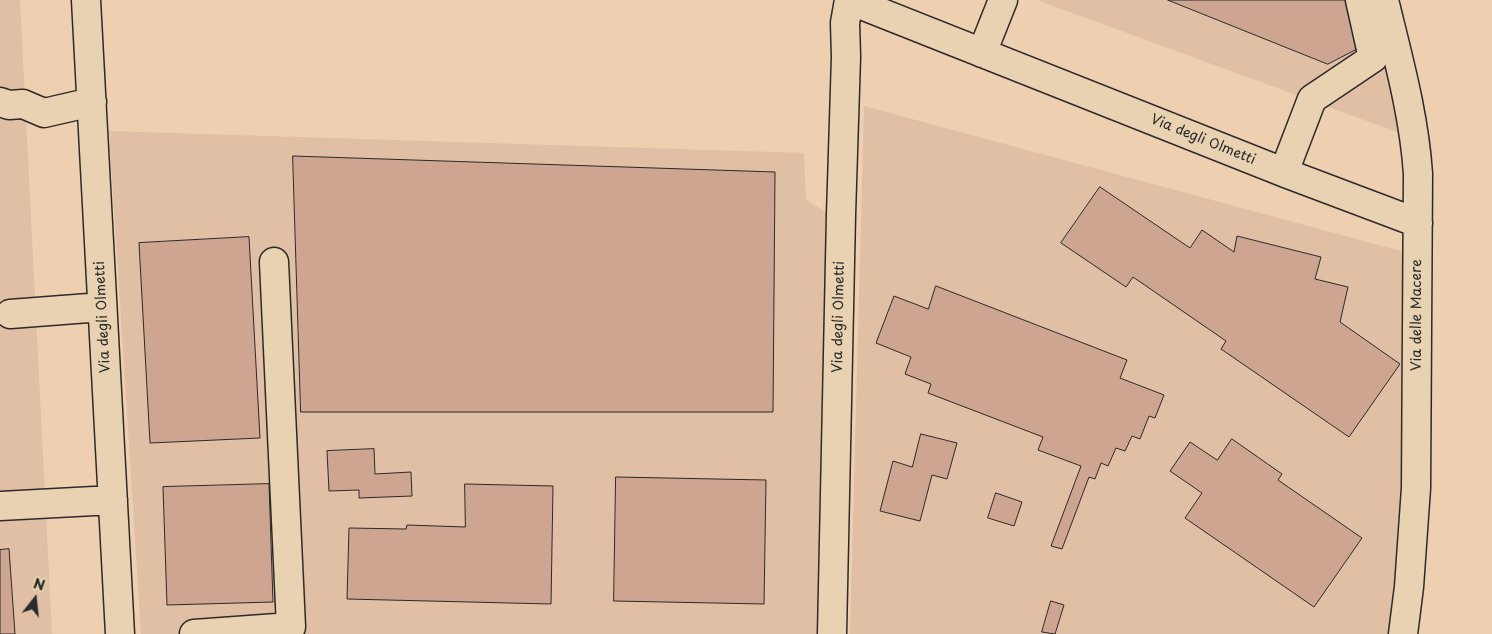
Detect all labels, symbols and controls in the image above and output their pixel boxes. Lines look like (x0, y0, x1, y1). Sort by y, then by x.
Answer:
street label: Via degli Olmetti (1148, 111, 1258, 169)
street label: Via delle Macere (1409, 259, 1425, 371)
street label: Via degli Olmetti (92, 261, 114, 373)
street label: Via degli Olmetti (830, 261, 848, 373)
text: N (31, 572, 47, 596)
north arrow (10, 574, 60, 624)

